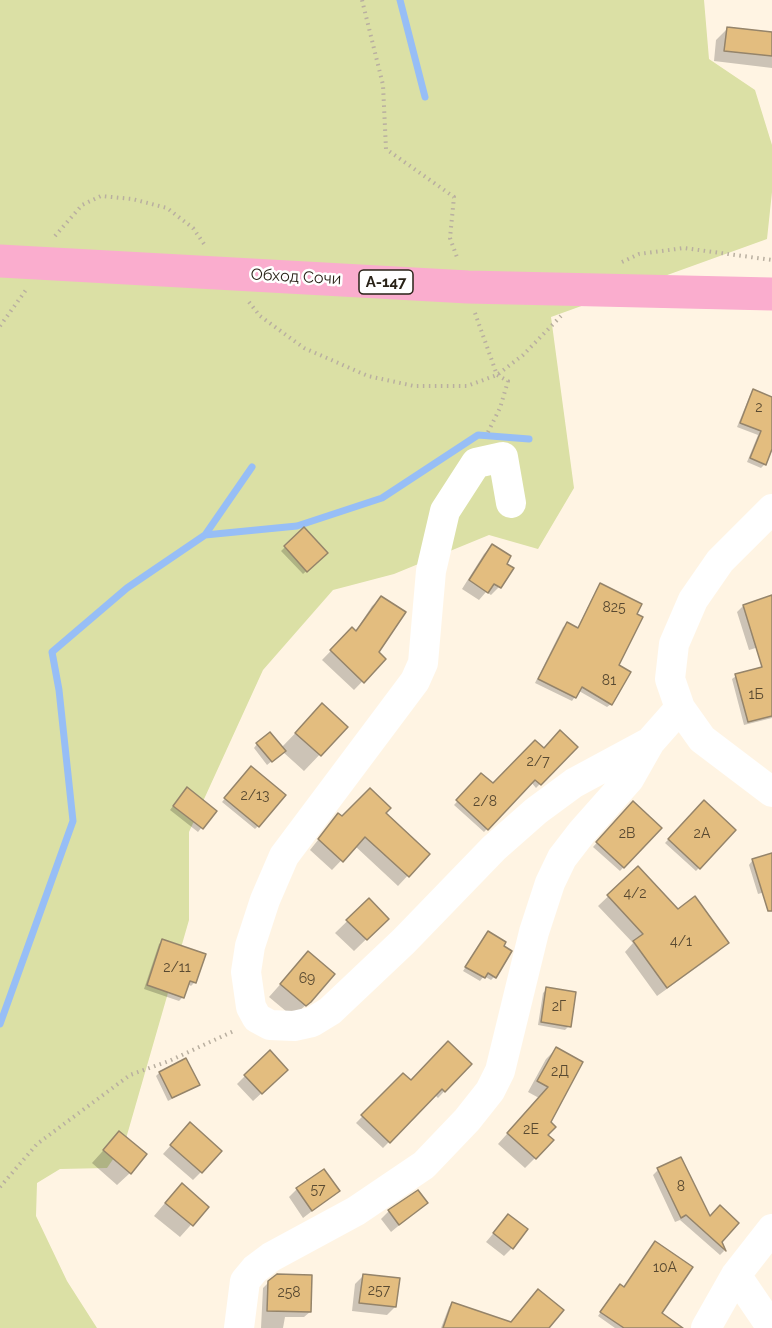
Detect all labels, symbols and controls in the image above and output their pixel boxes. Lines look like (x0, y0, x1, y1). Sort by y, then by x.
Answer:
street label: Обход Сочи (250, 265, 342, 289)
road number: А-147 (359, 270, 413, 294)
house number: 2 (755, 400, 763, 416)
house number: 825 (602, 600, 626, 616)
house number: 81 (602, 673, 616, 689)
house number: 1Б (748, 687, 764, 703)
house number: 2/7 (526, 754, 550, 770)
house number: 2/13 (241, 788, 269, 804)
house number: 2/8 (473, 794, 497, 810)
house number: 2В (619, 826, 635, 842)
house number: 2А (694, 826, 710, 842)
house number: 4/2 (623, 886, 647, 902)
house number: 4/1 (670, 934, 692, 950)
house number: 2/11 (163, 960, 191, 976)
house number: 69 (299, 971, 315, 987)
house number: 2Г (552, 999, 566, 1015)
house number: 2Д (551, 1064, 569, 1080)
house number: 2Е (523, 1122, 539, 1138)
house number: 8 (677, 1179, 685, 1195)
house number: 57 (310, 1182, 326, 1198)
house number: 10А (653, 1260, 677, 1276)
house number: 257 (368, 1283, 390, 1299)
house number: 258 (277, 1285, 301, 1301)

